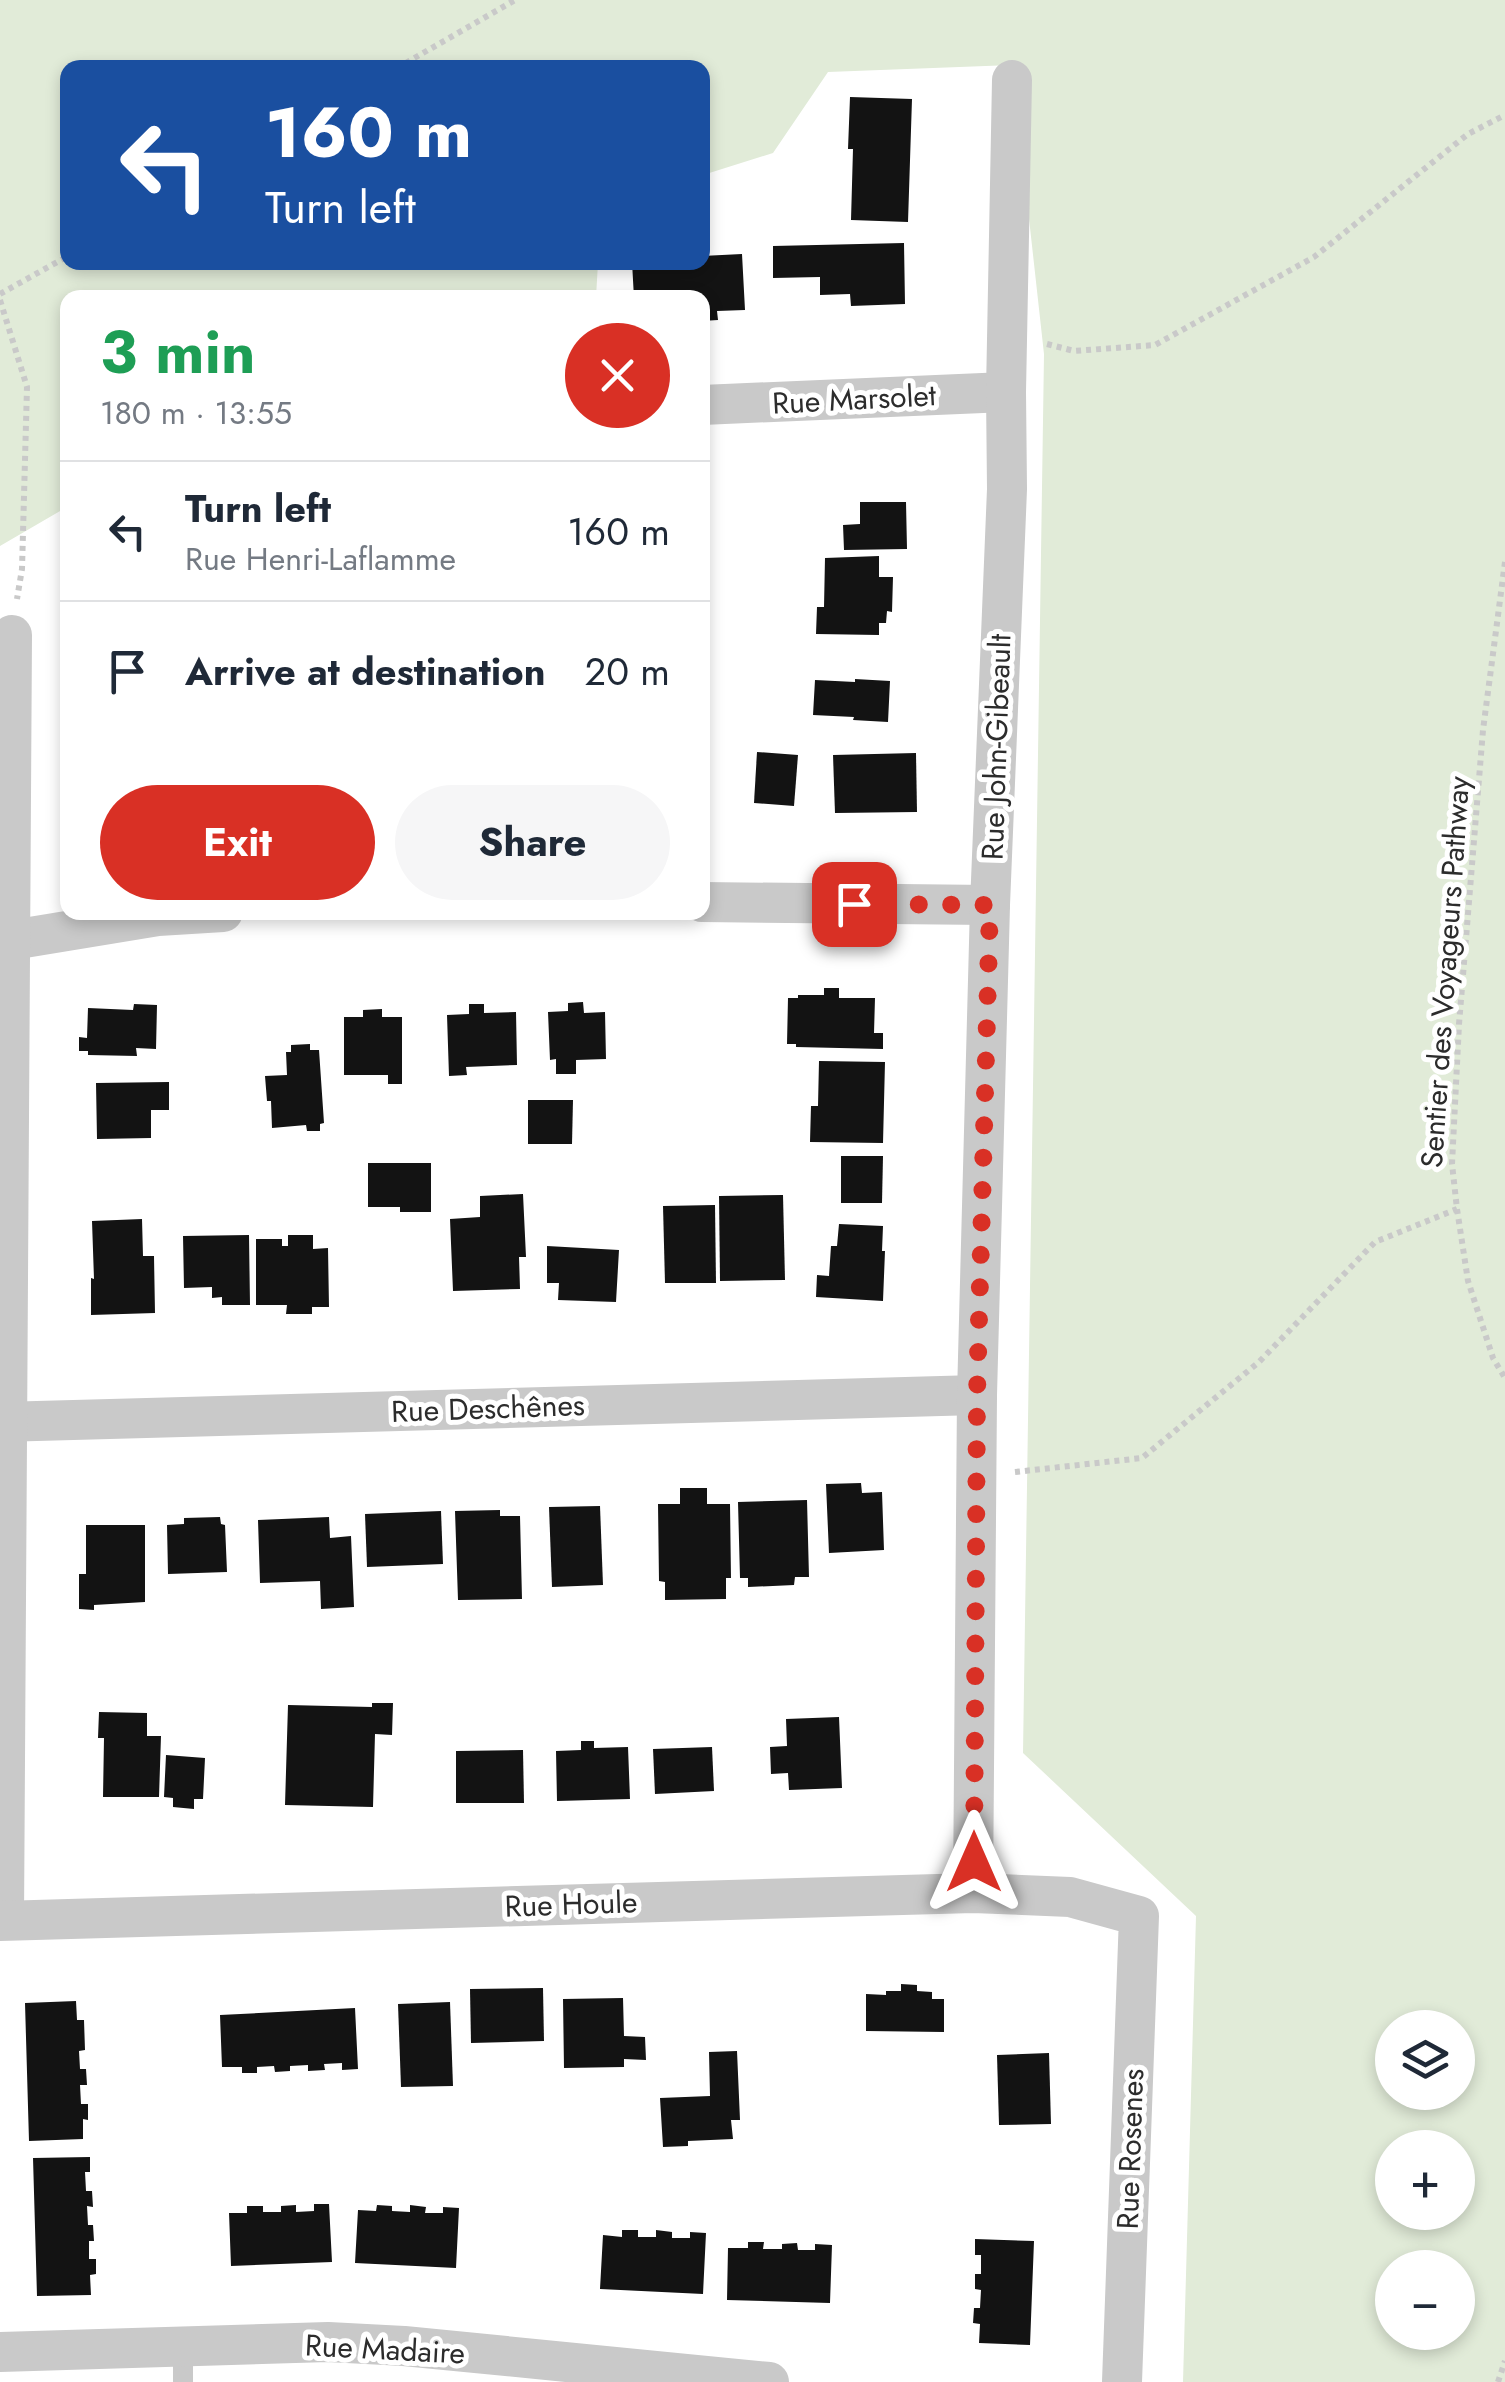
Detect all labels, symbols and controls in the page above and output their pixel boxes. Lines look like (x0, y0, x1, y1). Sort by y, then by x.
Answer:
text: 160 m (265, 82, 472, 183)
icon: left (100, 100, 230, 230)
text: Turn left (265, 175, 416, 240)
text: 3 min (100, 309, 256, 396)
button: close (565, 323, 670, 428)
street label: Rue Marsolet (771, 373, 938, 425)
text: 180 m · 13:55 (100, 390, 292, 436)
text: Turn left (185, 481, 331, 536)
icon: left (100, 504, 155, 559)
text: 160 m (567, 504, 670, 559)
text: Rue Henri-Laflamme (185, 536, 456, 582)
street label: Rue John-Gibeault (971, 632, 1021, 861)
icon: arrive (100, 644, 155, 699)
text: Arrive at destination (185, 644, 546, 699)
text: 20 m (585, 644, 670, 699)
street label: Sentier des Voyageurs Pathway (1410, 774, 1480, 1169)
button: Exit (100, 785, 375, 900)
button: Share (395, 785, 670, 900)
pin (812, 862, 897, 947)
icon: arrive (827, 877, 882, 932)
street label: Rue Deschênes (390, 1383, 586, 1433)
position arrow (922, 1810, 1026, 1914)
street label: Rue Houle (504, 1880, 638, 1928)
map controls (1375, 2010, 1475, 2350)
button: layers (1375, 2010, 1475, 2110)
street label: Rue Rosenes (1106, 2068, 1154, 2230)
button: + (1375, 2130, 1475, 2230)
button: − (1375, 2250, 1475, 2350)
street label: Rue Madaire (304, 2323, 466, 2375)

